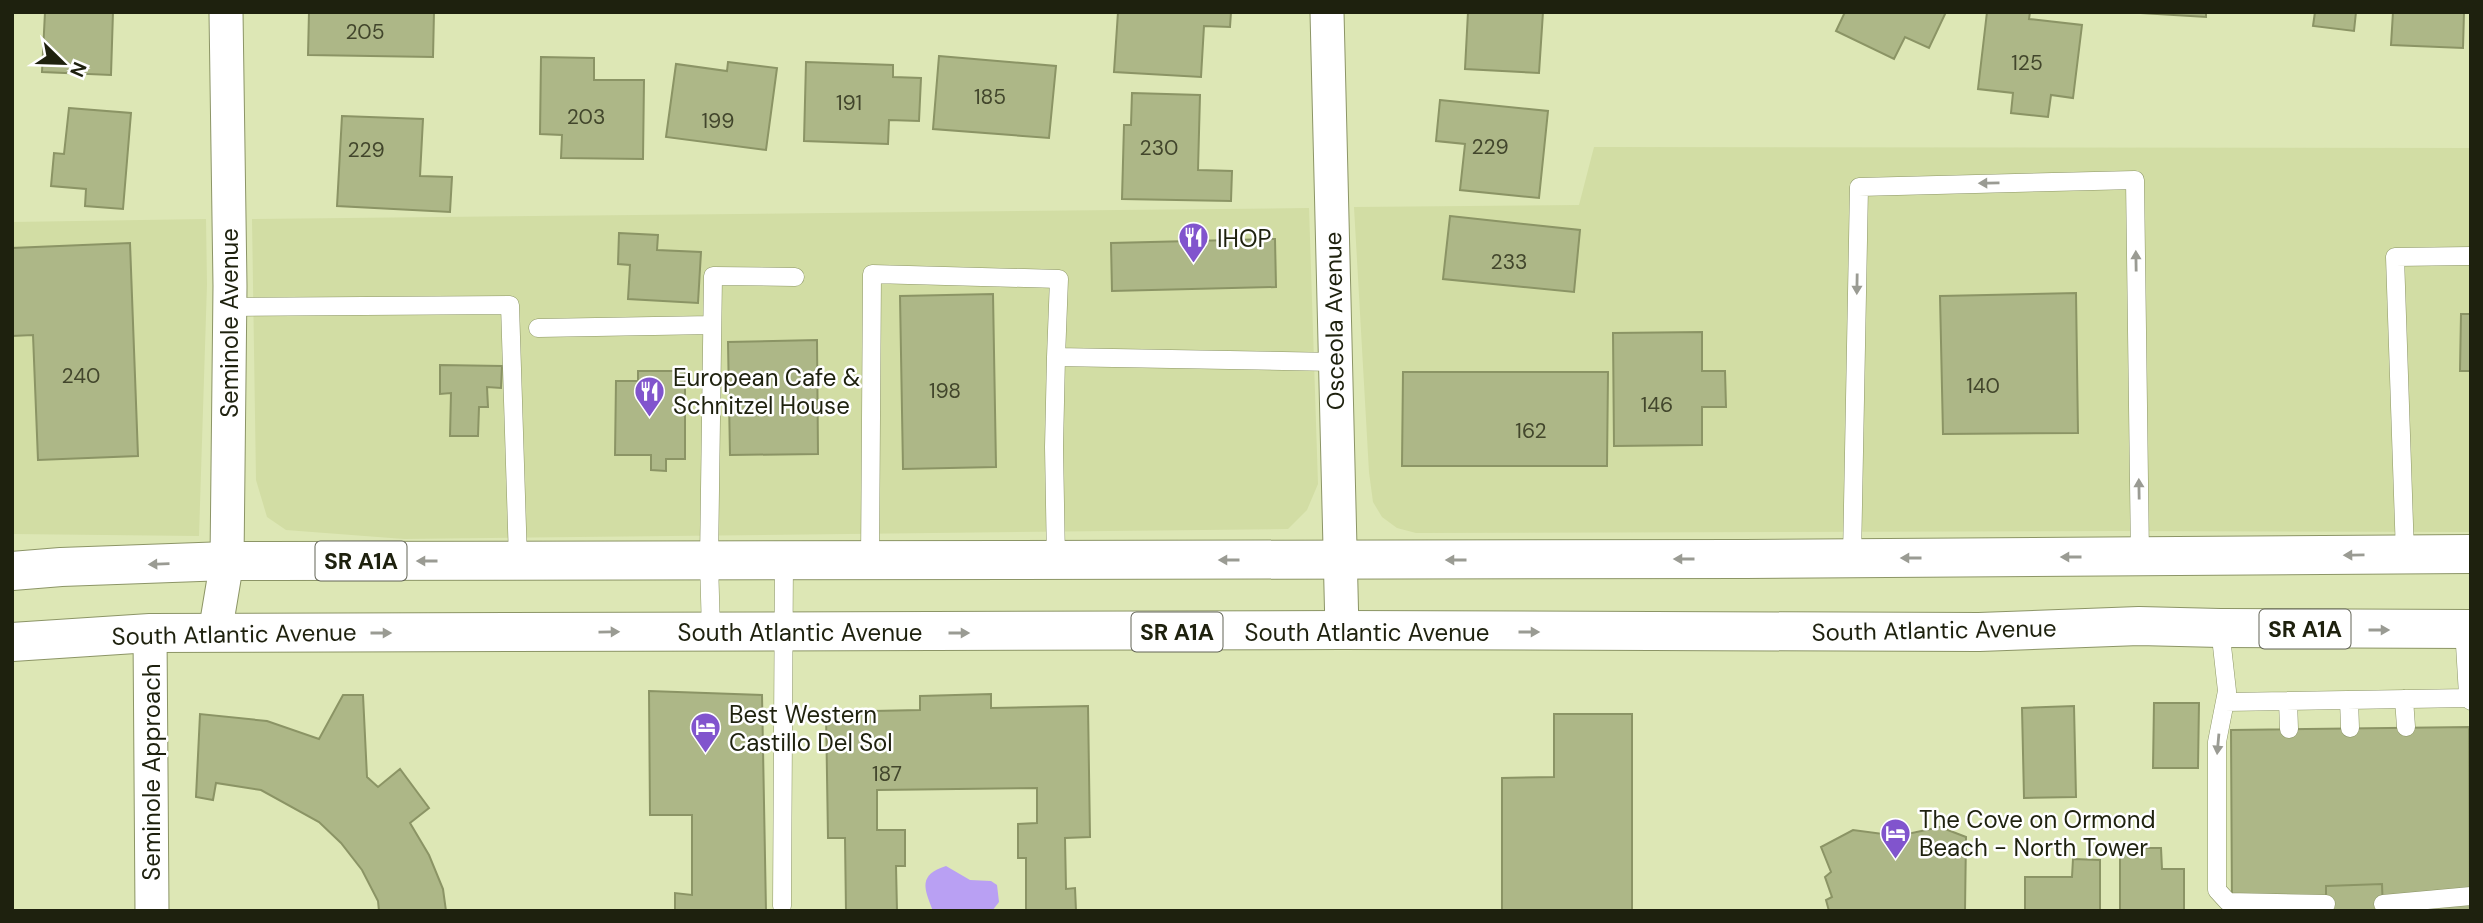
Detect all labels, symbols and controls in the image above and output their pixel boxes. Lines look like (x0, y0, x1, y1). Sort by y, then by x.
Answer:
house number: 205 (345, 18, 385, 46)
north arrow (28, 28, 98, 98)
house number: 125 (2011, 49, 2043, 77)
text: N (64, 58, 92, 81)
house number: 185 (974, 83, 1006, 111)
house number: 191 (836, 89, 862, 117)
house number: 203 (567, 103, 605, 131)
house number: 199 (702, 107, 734, 135)
house number: 229 (1471, 133, 1509, 161)
house number: 230 (1140, 134, 1178, 162)
house number: 229 (347, 136, 385, 164)
one-way arrow (1978, 178, 2000, 189)
restaurant icon: IHOP (1177, 221, 1211, 265)
place label: IHOP (1217, 223, 1272, 254)
street label: Seminole Avenue (214, 228, 245, 418)
street label: Osceola Avenue (1317, 231, 1351, 411)
house number: 233 (1491, 248, 1527, 276)
one-way arrow (2130, 250, 2142, 272)
one-way arrow (1851, 273, 1863, 295)
house number: 240 (62, 362, 100, 390)
place label: European Cafe & Schnitzel House (673, 362, 861, 421)
house number: 140 (1966, 372, 2000, 400)
restaurant icon: European Cafe & Schnitzel House (633, 374, 667, 418)
house number: 198 (929, 377, 961, 405)
house number: 146 (1641, 391, 1673, 419)
house number: 162 (1515, 417, 1547, 445)
one-way arrow (2133, 478, 2145, 500)
road number: SR A1A (316, 541, 406, 580)
one-way arrow (2342, 549, 2364, 561)
one-way arrow (2060, 551, 2082, 563)
one-way arrow (1900, 552, 1922, 564)
one-way arrow (1672, 553, 1694, 565)
one-way arrow (1217, 554, 1239, 566)
one-way arrow (1445, 554, 1467, 566)
one-way arrow (416, 555, 438, 567)
one-way arrow (147, 558, 169, 569)
road number: SR A1A (2260, 610, 2350, 649)
road number: SR A1A (1132, 612, 1222, 652)
street label: South Atlantic Avenue (1811, 612, 2057, 648)
street label: South Atlantic Avenue (111, 616, 357, 652)
street label: South Atlantic Avenue (678, 617, 922, 648)
street label: South Atlantic Avenue (1245, 617, 1489, 648)
one-way arrow (2368, 624, 2390, 636)
one-way arrow (598, 626, 620, 638)
one-way arrow (1519, 626, 1541, 638)
one-way arrow (371, 627, 393, 639)
one-way arrow (948, 627, 970, 639)
street label: Seminole Approach (136, 663, 167, 881)
place label: Best Western Castillo Del Sol (729, 699, 893, 758)
hotel icon: Best Western Castillo Del Sol (689, 711, 723, 755)
one-way arrow (2212, 734, 2223, 756)
house number: 187 (872, 760, 902, 788)
place label: The Cove on Ormond Beach - North Tower (1919, 804, 2155, 863)
hotel icon: The Cove on Ormond Beach - North Tower (1879, 816, 1913, 860)

